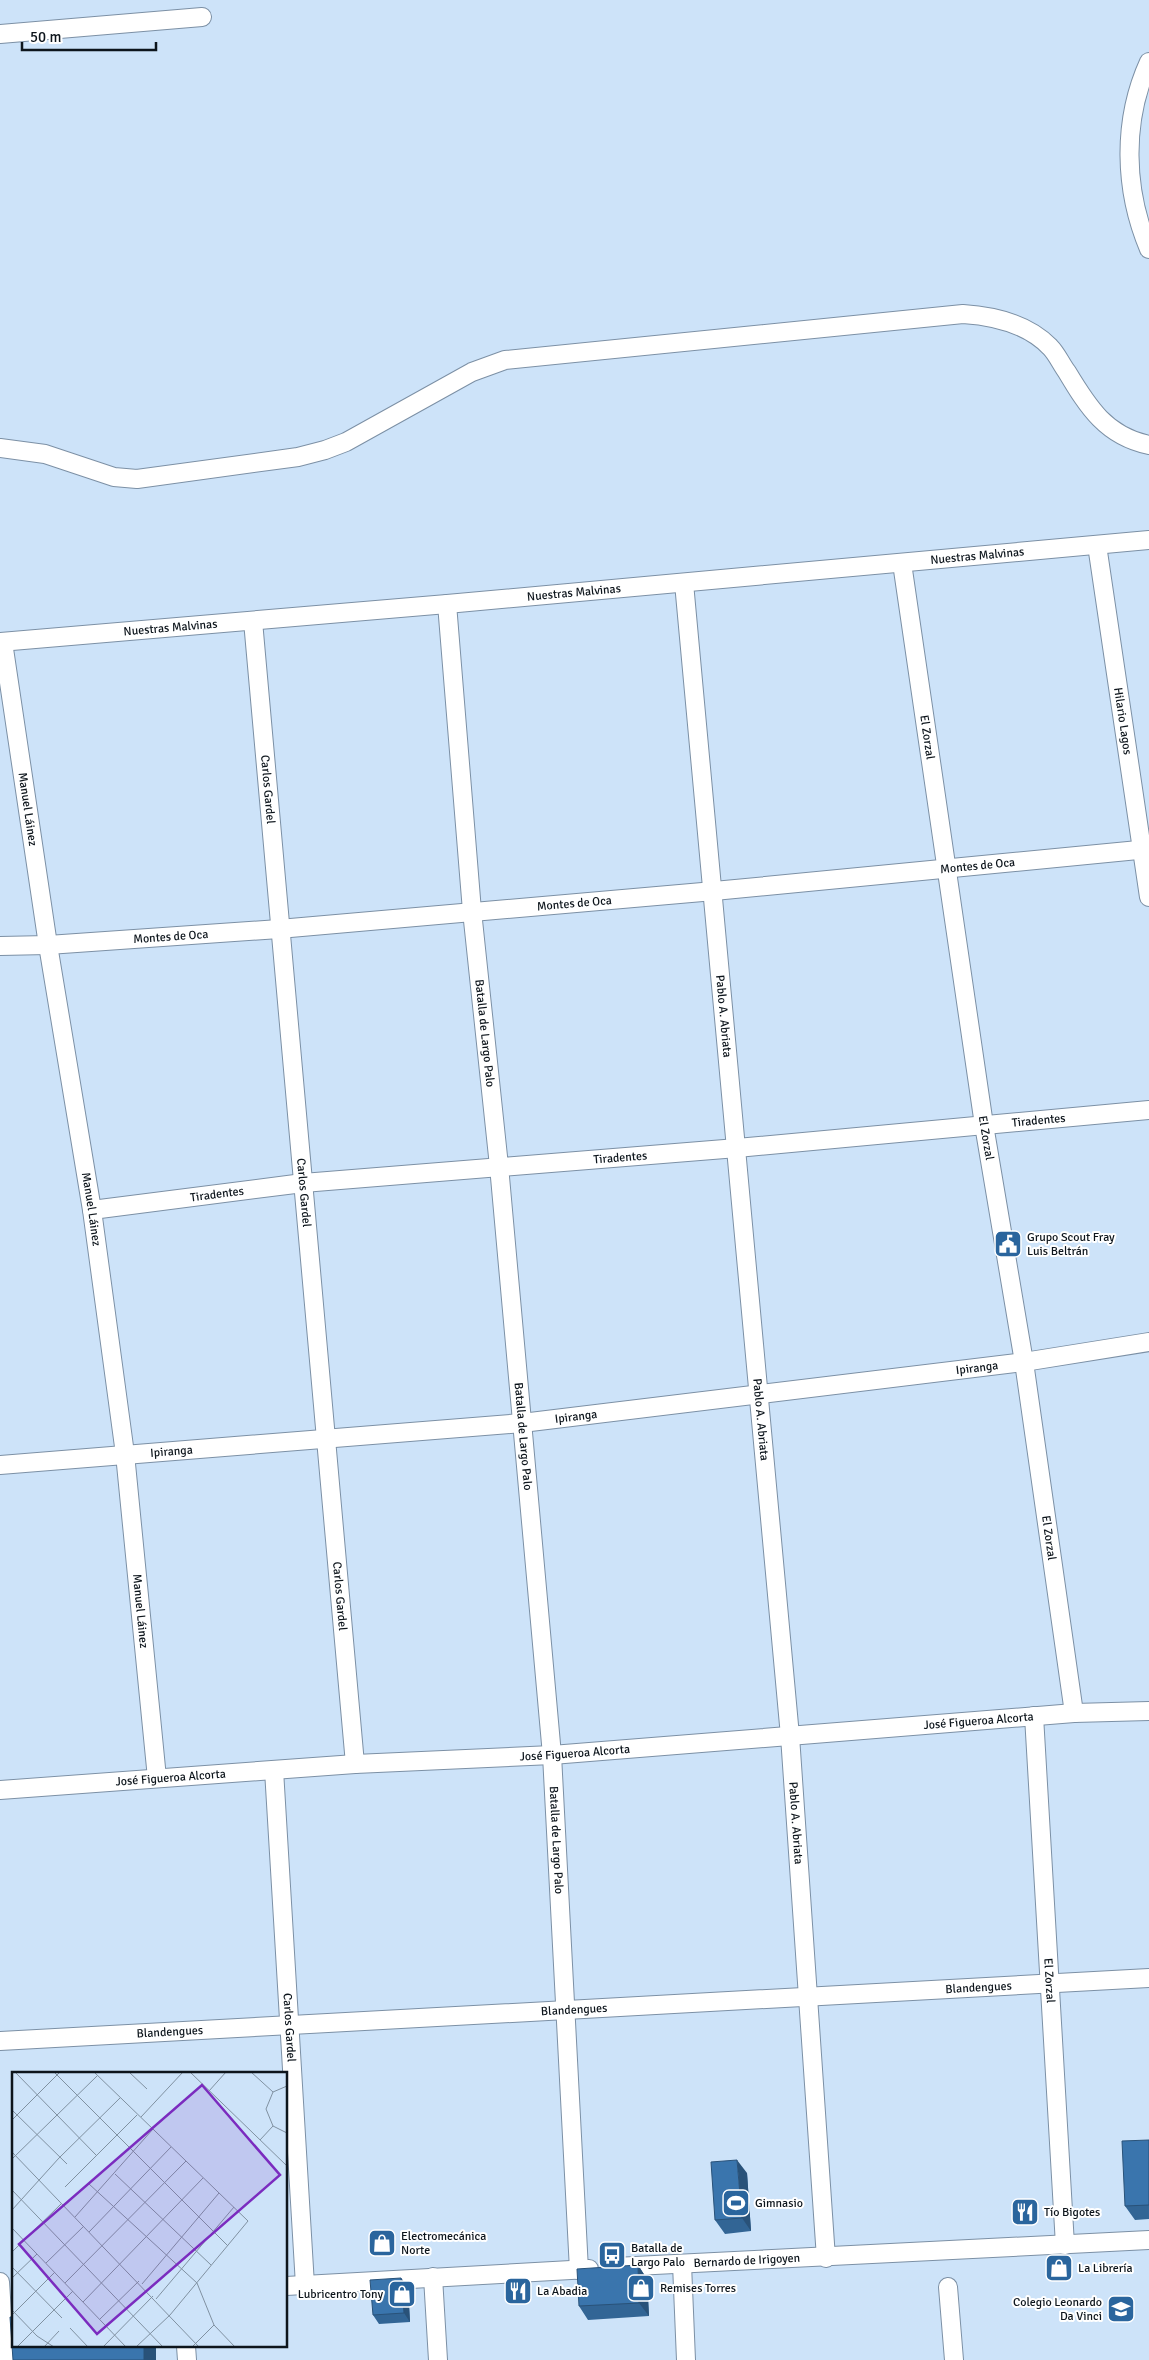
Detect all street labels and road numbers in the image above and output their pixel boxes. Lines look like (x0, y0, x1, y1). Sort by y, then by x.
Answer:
street label: Nuestras Malvinas (930, 544, 1025, 567)
street label: Nuestras Malvinas (526, 581, 621, 604)
street label: Nuestras Malvinas (123, 616, 218, 639)
street label: Hilario Lagos (1111, 686, 1135, 756)
street label: El Zorzal (917, 714, 938, 761)
street label: Carlos Gardel (257, 754, 279, 825)
street label: Manuel Láinez (15, 771, 41, 847)
street label: Montes de Oca (939, 854, 1016, 877)
street label: Montes de Oca (536, 892, 612, 914)
street label: Montes de Oca (133, 926, 209, 947)
street label: Pablo A. Abriata (713, 974, 735, 1058)
street label: Batalla de Largo Palo (472, 979, 498, 1088)
street label: Tiradentes (1011, 1110, 1066, 1130)
street label: El Zorzal (975, 1114, 997, 1162)
street label: Tiradentes (593, 1148, 648, 1167)
street label: Carlos Gardel (293, 1158, 315, 1228)
street label: Manuel Láinez (78, 1171, 104, 1247)
street label: Tiradentes (189, 1183, 245, 1205)
street label: Ipiranga (955, 1358, 999, 1378)
street label: Pablo A. Abriata (750, 1378, 772, 1461)
street label: Batalla de Largo Palo (511, 1382, 536, 1491)
street label: Ipiranga (554, 1406, 598, 1426)
street label: Ipiranga (150, 1442, 193, 1460)
street label: El Zorzal (1038, 1515, 1060, 1562)
street label: Carlos Gardel (329, 1561, 351, 1632)
street label: Manuel Láinez (129, 1573, 152, 1649)
street label: José Figueroa Alcorta (923, 1709, 1034, 1733)
street label: José Figueroa Alcorta (519, 1741, 631, 1764)
street label: José Figueroa Alcorta (115, 1766, 226, 1789)
street label: Pablo A. Abriata (786, 1781, 806, 1865)
street label: Batalla de Largo Palo (546, 1786, 567, 1895)
street label: El Zorzal (1041, 1958, 1058, 2004)
street label: Blandengues (945, 1978, 1012, 1997)
street label: Carlos Gardel (280, 1992, 299, 2063)
street label: Blandengues (540, 2000, 608, 2019)
street label: Blandengues (136, 2022, 203, 2041)
street label: Bernardo de Irigoyen (693, 2250, 801, 2271)

